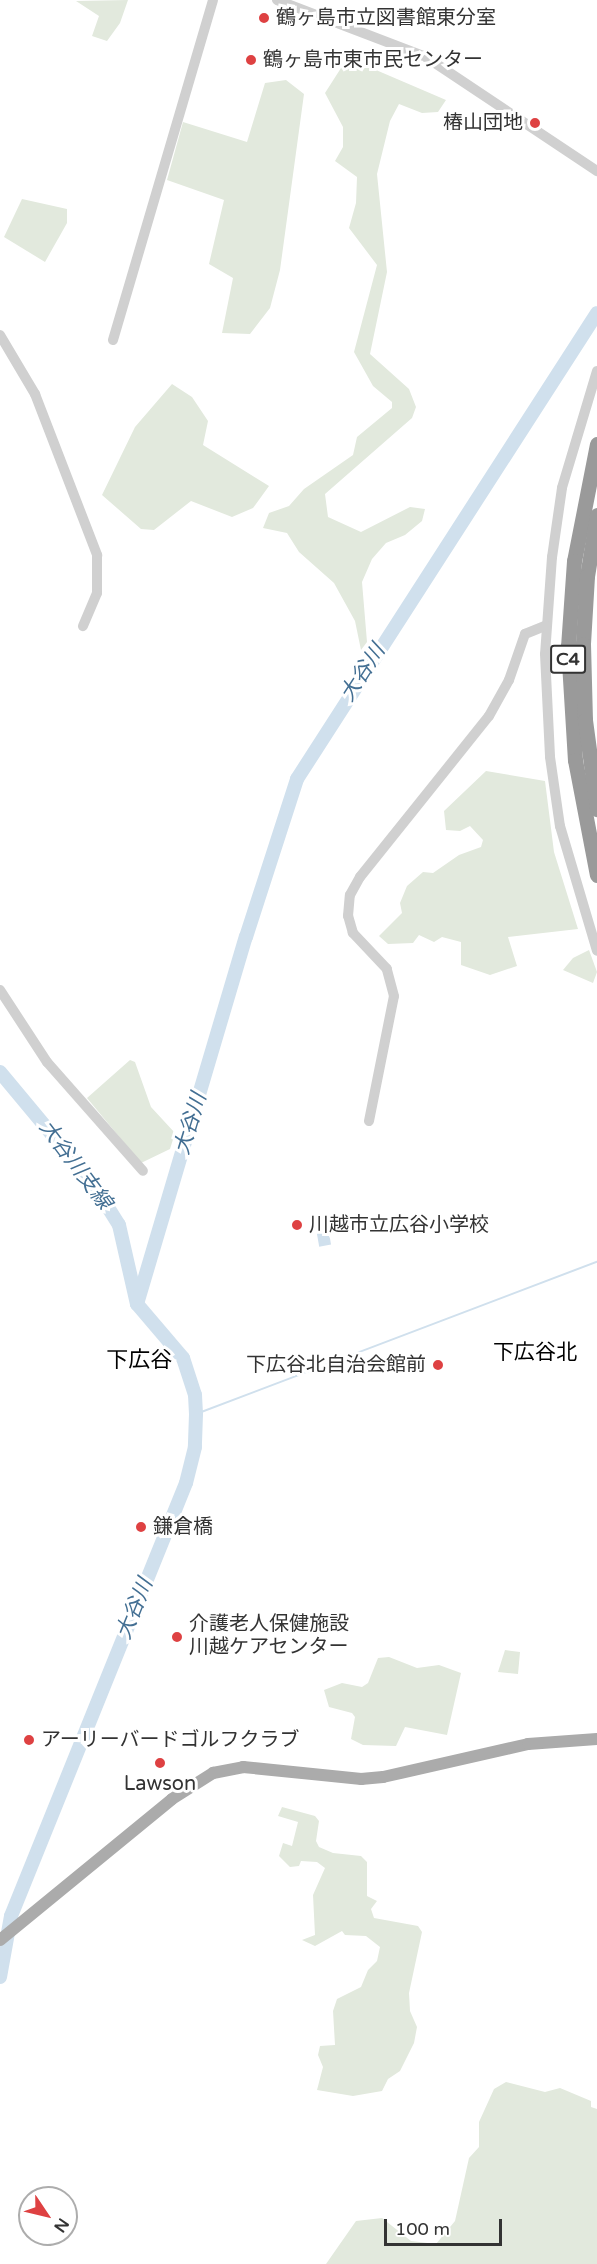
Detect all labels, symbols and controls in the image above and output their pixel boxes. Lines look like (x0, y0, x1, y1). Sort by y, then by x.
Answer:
place label: 鶴ヶ島市立図書館東分室 (276, 6, 496, 30)
marker: 鶴ヶ島市立図書館東分室 (257, 11, 271, 25)
place label: 鶴ヶ島市東市民センター (263, 48, 483, 72)
marker: 鶴ヶ島市東市民センター (244, 53, 258, 67)
place label: 椿山団地 (443, 111, 523, 135)
marker: 椿山団地 (528, 116, 542, 130)
water label: 大谷川 (335, 640, 391, 706)
road number: C4 (550, 644, 586, 674)
water label: 大谷川 (170, 1090, 212, 1158)
water label: 大谷川支線 (33, 1115, 117, 1215)
place label: 川越市立広谷小学校 (309, 1213, 489, 1237)
marker: 川越市立広谷小学校 (290, 1218, 304, 1232)
district label: 下広谷北 (493, 1340, 577, 1366)
district label: 下広谷 (106, 1348, 172, 1374)
place label: 下広谷北自治会館前 (246, 1353, 426, 1377)
marker: 下広谷北自治会館前 (431, 1358, 445, 1372)
place label: 鎌倉橋 (153, 1515, 213, 1539)
marker: 鎌倉橋 (134, 1520, 148, 1534)
water label: 大谷川 (112, 1575, 158, 1643)
place label: 介護老人保健施設 川越ケアセンター (189, 1613, 349, 1660)
marker: 介護老人保健施設 川越ケアセンター (170, 1630, 184, 1644)
place label: アーリーバードゴルフクラブ (41, 1728, 300, 1752)
marker: アーリーバードゴルフクラブ (22, 1733, 36, 1747)
marker: Lawson (153, 1756, 167, 1770)
place label: Lawson (124, 1772, 196, 1796)
north arrow (18, 2186, 78, 2246)
scale bar (387, 2207, 506, 2245)
text: N (49, 2214, 73, 2236)
text: 100 m (395, 2218, 450, 2240)

